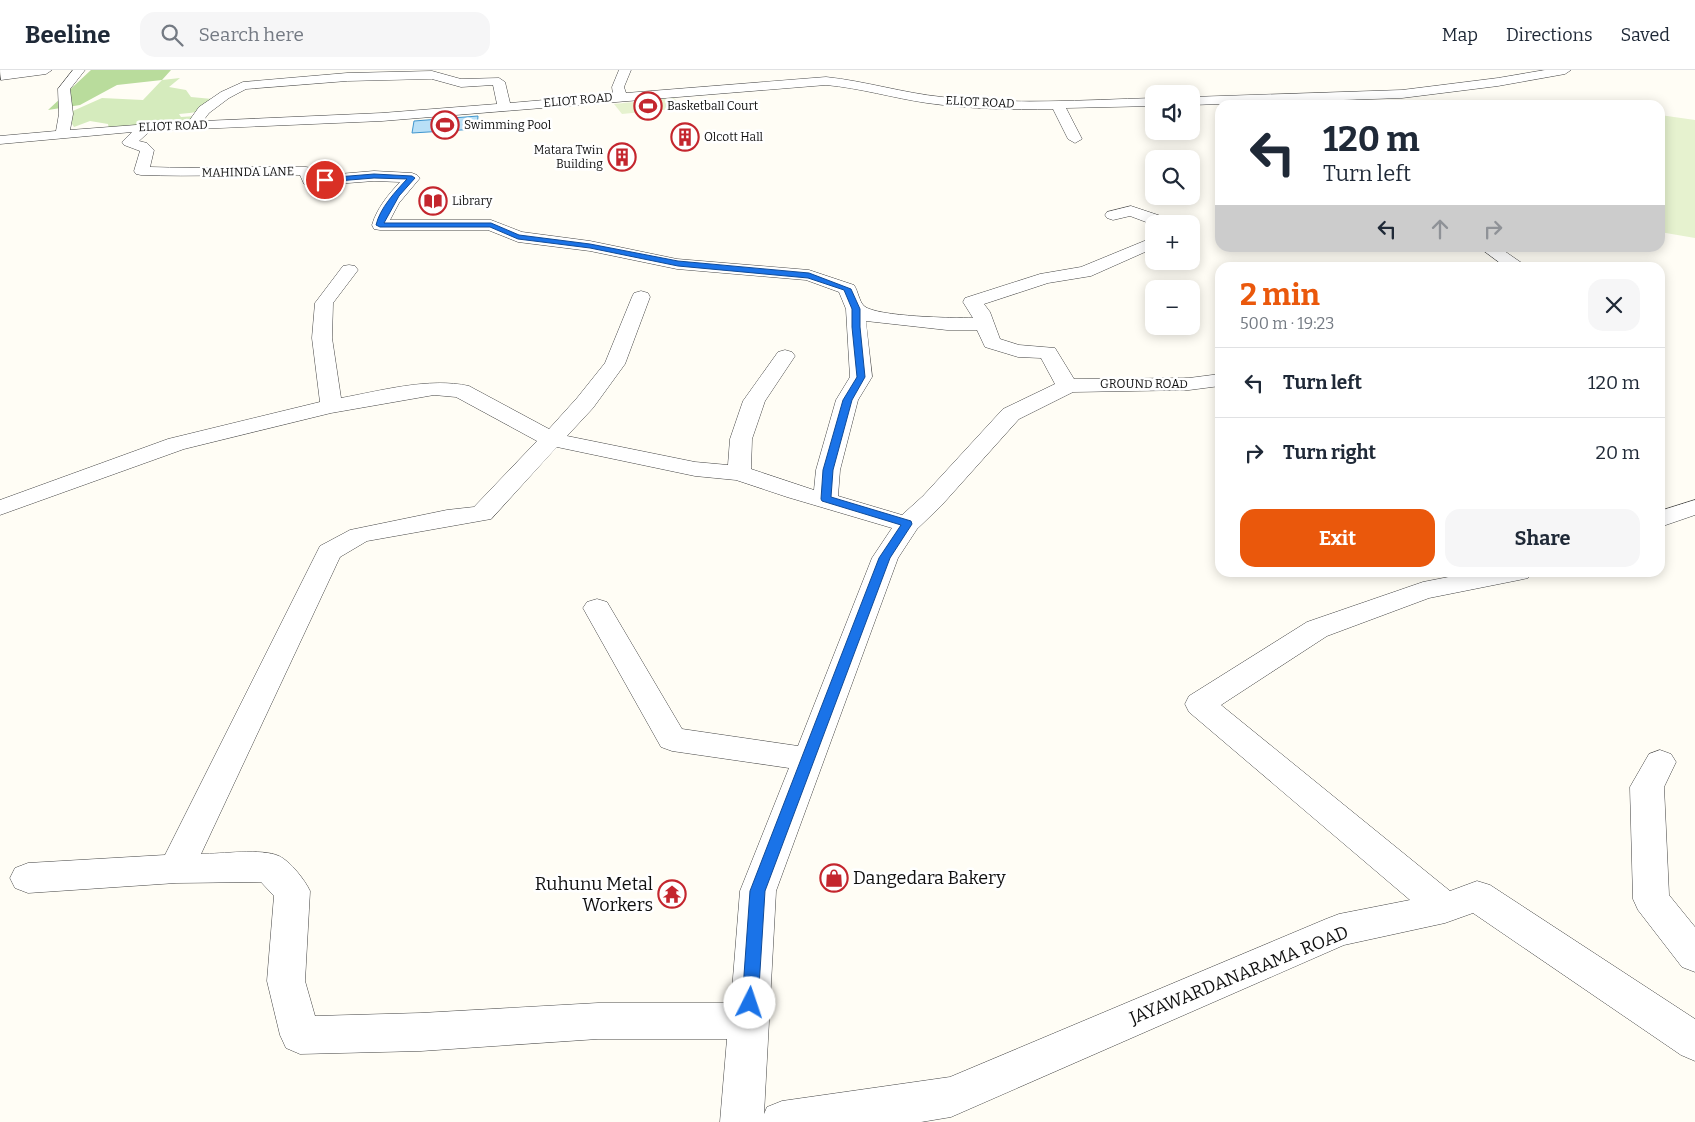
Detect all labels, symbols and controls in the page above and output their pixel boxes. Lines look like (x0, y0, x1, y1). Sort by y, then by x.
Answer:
search box (140, 12, 490, 57)
text: Beeline (25, 21, 110, 49)
icon: search (158, 21, 186, 49)
text: Search here (198, 23, 304, 46)
text: Map (1442, 24, 1478, 46)
text: Directions (1506, 24, 1593, 46)
text: Saved (1621, 24, 1670, 46)
map controls (1145, 85, 1200, 335)
button: sound (1145, 85, 1200, 140)
street label: ELIOT ROAD (543, 90, 613, 110)
sports icon: Basketball Court (633, 91, 663, 121)
street label: ELIOT ROAD (945, 93, 1015, 111)
place label: Basketball Court (667, 99, 759, 113)
sports icon: Swimming Pool (430, 110, 460, 140)
street label: ELIOT ROAD (138, 118, 208, 134)
place label: Swimming Pool (464, 118, 552, 132)
text: 120 m (1323, 118, 1420, 160)
icon: left (1240, 120, 1305, 185)
building icon: Olcott Hall (670, 122, 700, 152)
place label: Olcott Hall (704, 130, 764, 144)
building icon: Matara Twin Building (607, 142, 637, 172)
place label: Matara Twin Building (534, 143, 603, 171)
button: search (1145, 150, 1200, 205)
pin (304, 159, 346, 201)
text: Turn left (1323, 160, 1411, 187)
street label: MAHINDA LANE (202, 164, 294, 180)
icon: arrive (311, 166, 339, 194)
library icon: Library (418, 186, 448, 216)
place label: Library (452, 194, 493, 208)
button: + (1145, 215, 1200, 270)
icon: left (1373, 215, 1401, 243)
icon: ahead (1426, 215, 1454, 243)
icon: right (1479, 215, 1507, 243)
text: 2 min (1240, 277, 1320, 313)
button: close (1588, 279, 1640, 331)
button: − (1145, 280, 1200, 335)
text: 500 m · 19:23 (1240, 314, 1334, 333)
icon: left (1240, 369, 1268, 397)
text: Turn left (1283, 371, 1362, 394)
text: 120 m (1588, 371, 1640, 394)
street label: GROUND ROAD (1100, 377, 1188, 391)
icon: right (1240, 439, 1268, 467)
text: Turn right (1283, 441, 1376, 464)
text: 20 m (1596, 441, 1640, 464)
button: Exit (1240, 509, 1435, 567)
button: Share (1445, 509, 1640, 567)
shop icon: Dangedara Bakery (819, 863, 849, 893)
place label: Dangedara Bakery (853, 867, 1006, 889)
place label: Ruhunu Metal Workers (535, 873, 653, 916)
temple icon: Ruhunu Metal Workers (657, 879, 687, 909)
street label: JAYAWARDANARAMA ROAD (1125, 921, 1352, 1029)
position arrow (723, 976, 775, 1028)

